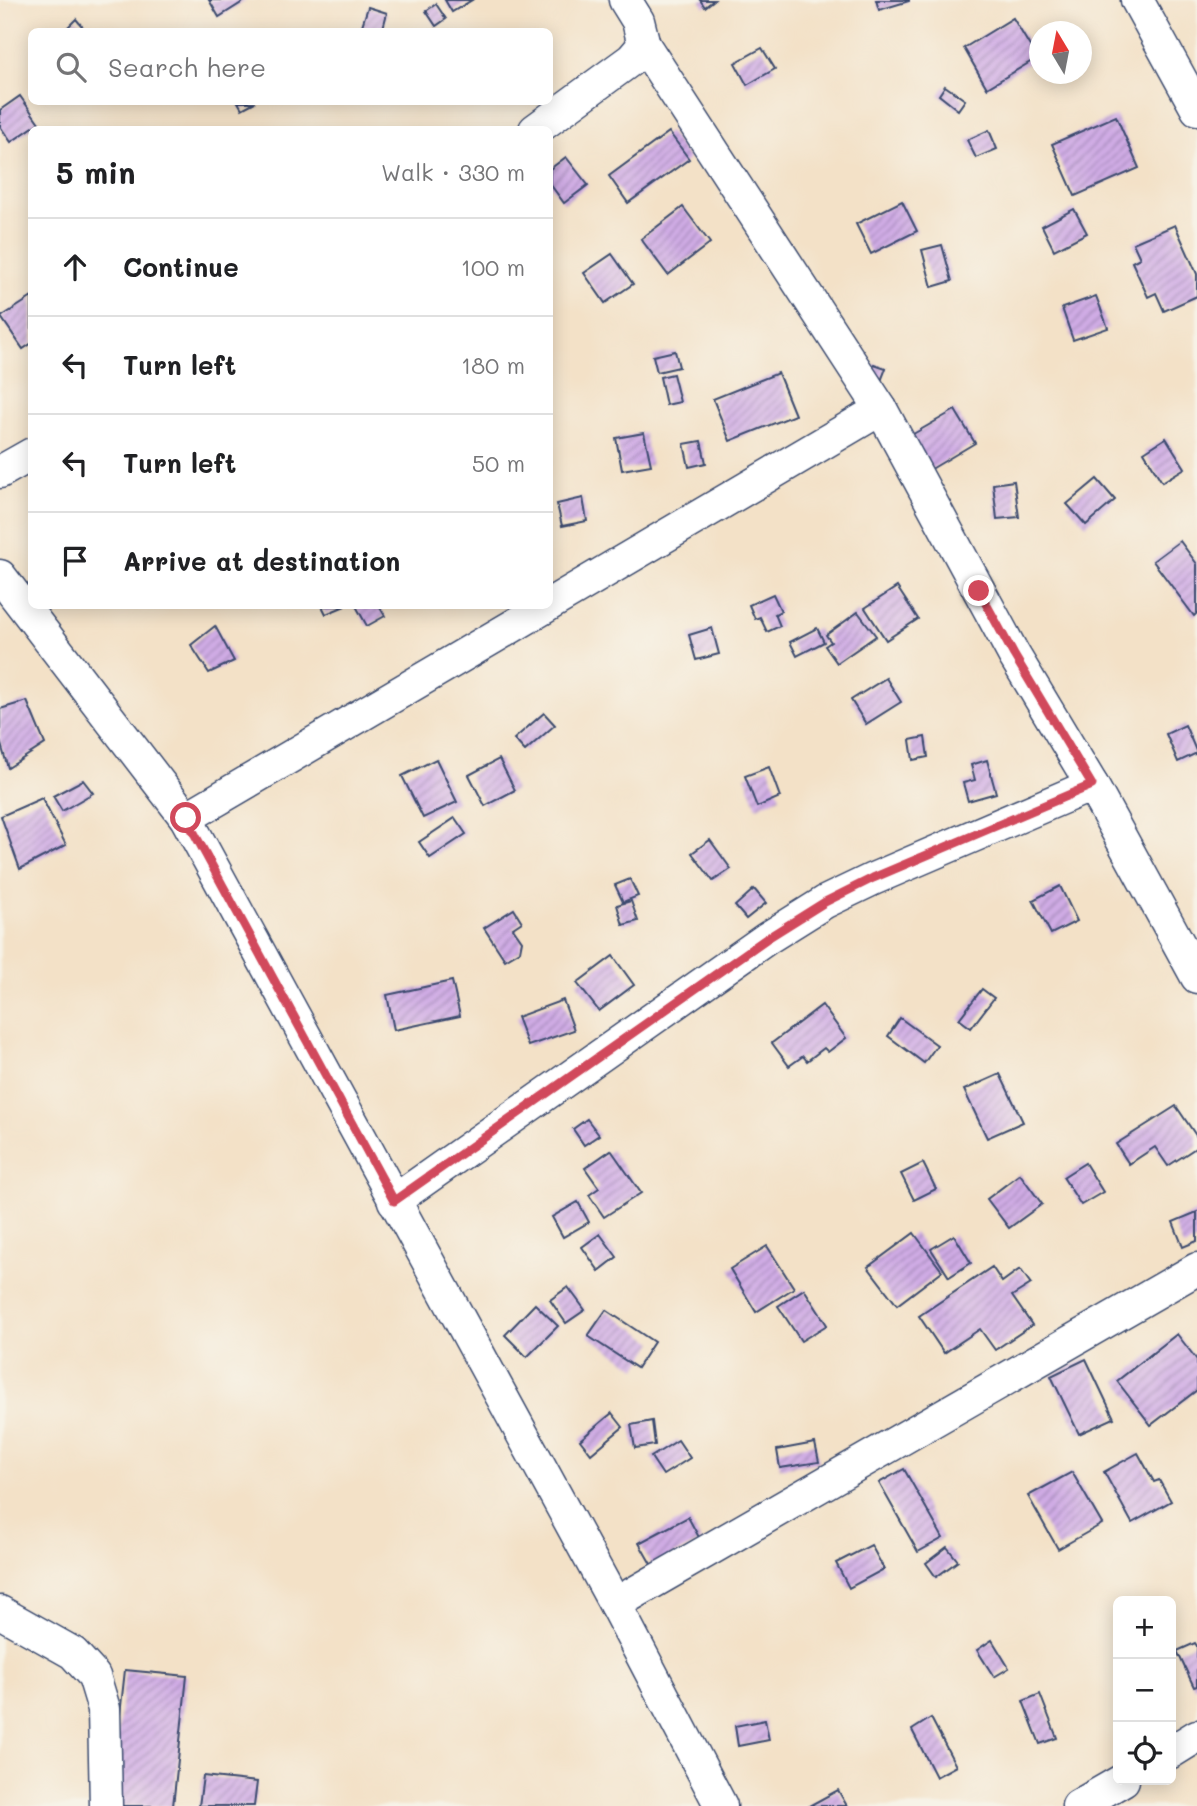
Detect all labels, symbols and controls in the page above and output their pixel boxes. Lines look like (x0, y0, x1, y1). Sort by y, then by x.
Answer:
north arrow (1029, 21, 1092, 84)
search box (28, 28, 553, 105)
icon: search (52, 48, 90, 86)
text: Search here (108, 50, 266, 84)
text: 5 min (56, 152, 136, 192)
text: Walk · 330 m (381, 157, 525, 187)
icon: ahead (56, 248, 94, 286)
text: Continue (123, 250, 239, 284)
text: 100 m (461, 252, 525, 282)
icon: left (56, 346, 94, 384)
text: Turn left (123, 348, 236, 382)
text: 180 m (461, 350, 525, 380)
icon: left (56, 444, 94, 482)
text: Turn left (123, 446, 236, 480)
text: 50 m (472, 448, 525, 478)
icon: arrive (56, 542, 94, 580)
text: Arrive at destination (123, 544, 400, 578)
route end (963, 575, 994, 606)
route start (170, 802, 201, 833)
map controls (1113, 1596, 1176, 1785)
button: + (1113, 1596, 1176, 1659)
button: − (1113, 1659, 1176, 1722)
button: locate (1113, 1722, 1176, 1785)

